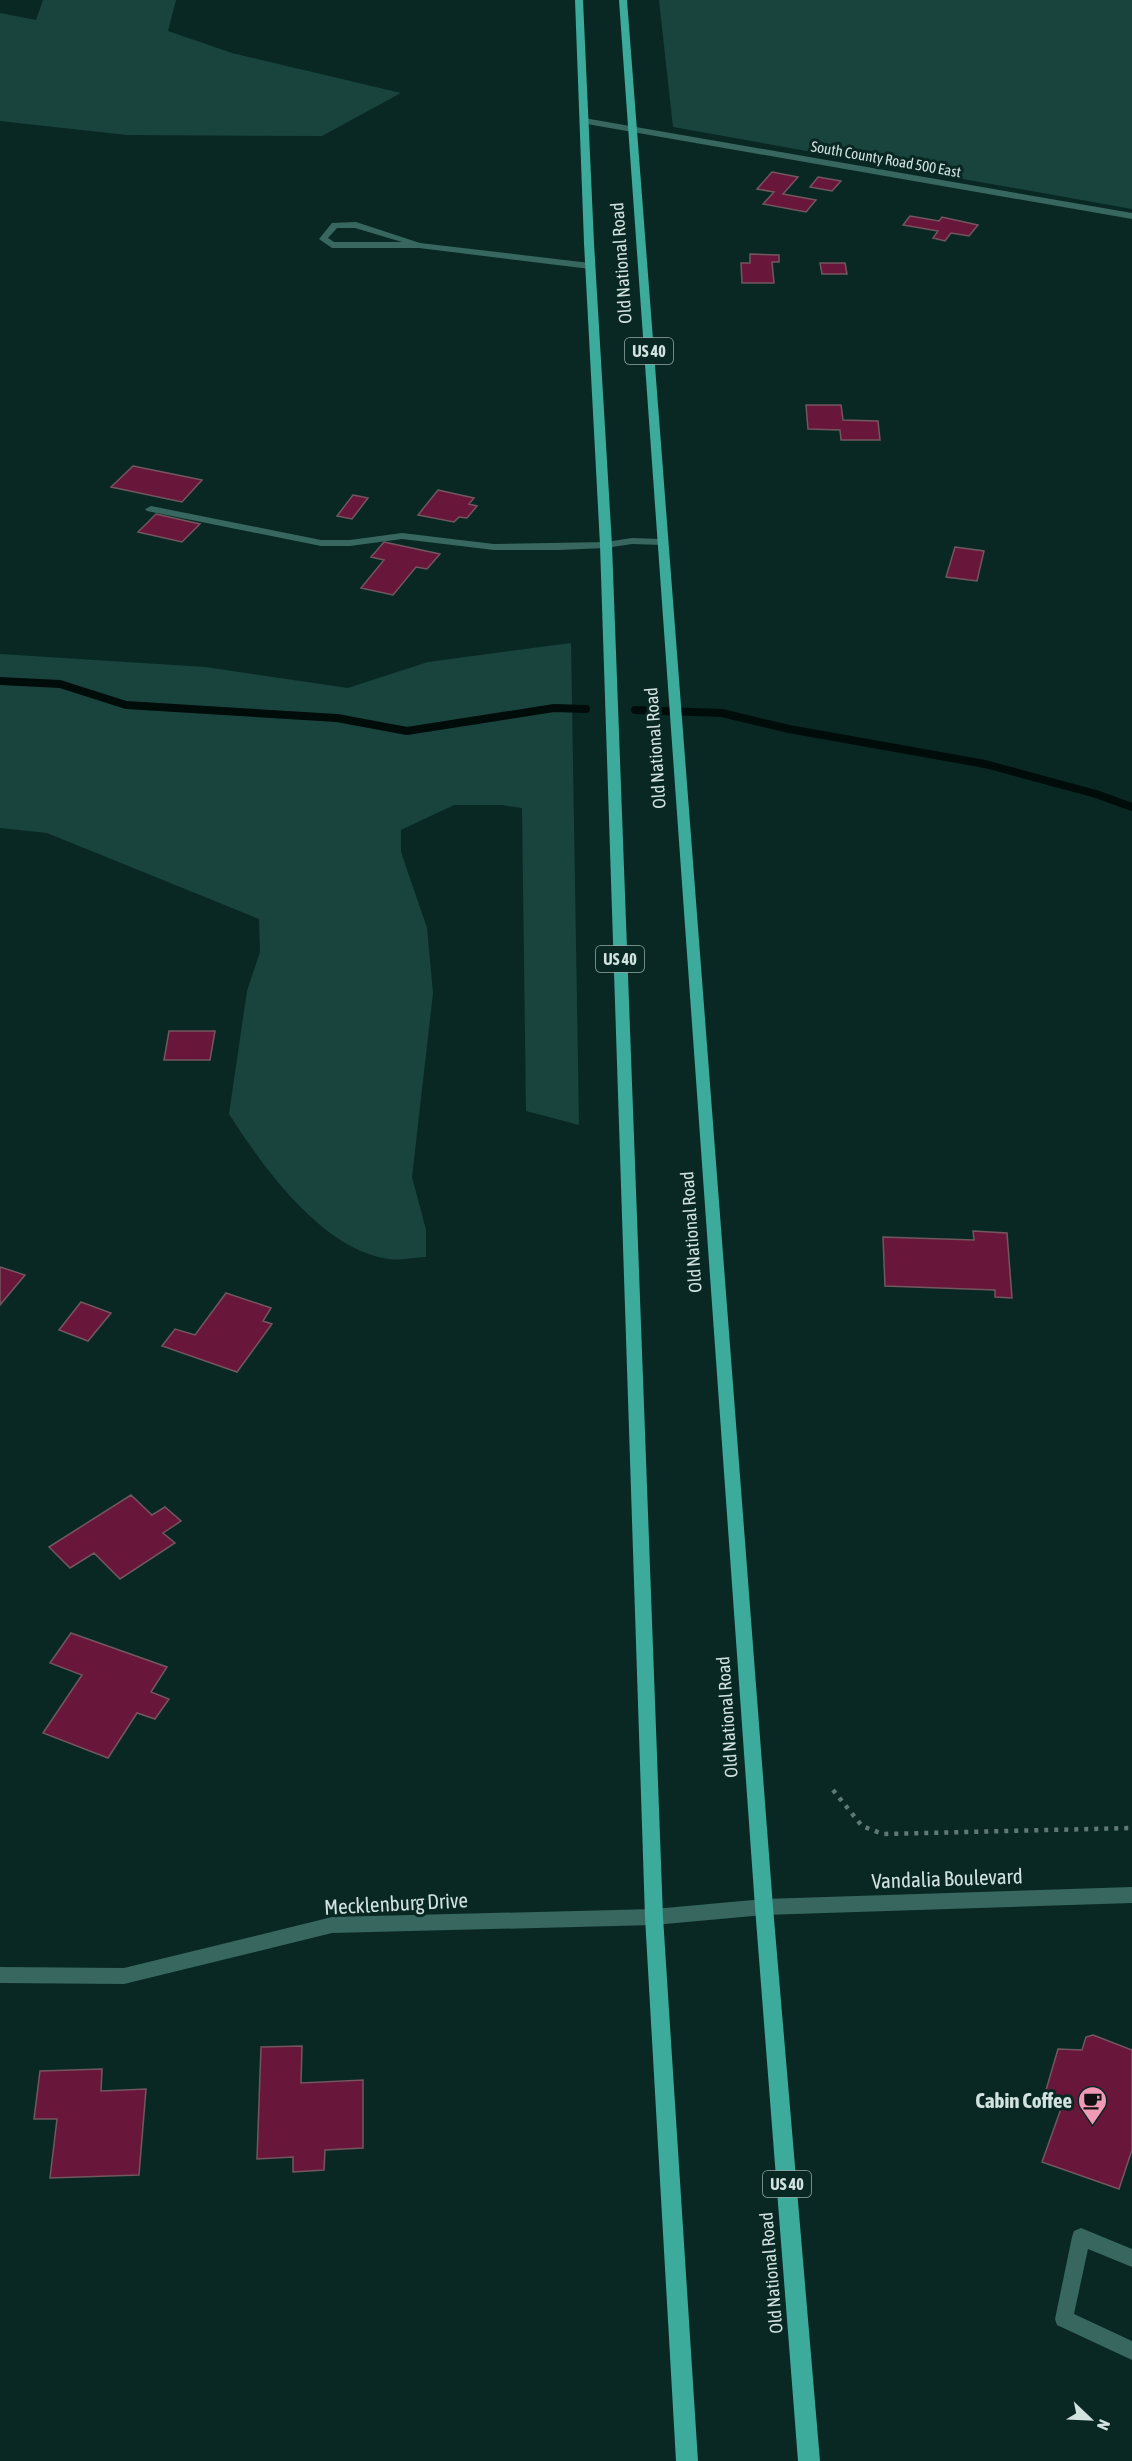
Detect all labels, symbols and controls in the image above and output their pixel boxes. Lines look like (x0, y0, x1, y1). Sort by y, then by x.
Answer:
street label: South County Road 500 East (810, 137, 962, 181)
street label: Old National Road (606, 202, 636, 324)
road number: US 40 (625, 338, 673, 364)
street label: Old National Road (640, 687, 670, 809)
road number: US 40 (596, 946, 644, 972)
street label: Old National Road (676, 1171, 706, 1293)
street label: Old National Road (712, 1656, 742, 1778)
street label: Vandalia Boulevard (871, 1863, 1023, 1893)
street label: Mecklenburg Drive (324, 1887, 468, 1919)
cafe icon: Cabin Coffee (1077, 2084, 1109, 2126)
place label: Cabin Coffee (975, 2088, 1072, 2112)
road number: US 40 (763, 2171, 811, 2197)
street label: Old National Road (755, 2212, 787, 2334)
north arrow (1060, 2389, 1120, 2449)
text: N (1094, 2417, 1114, 2433)

